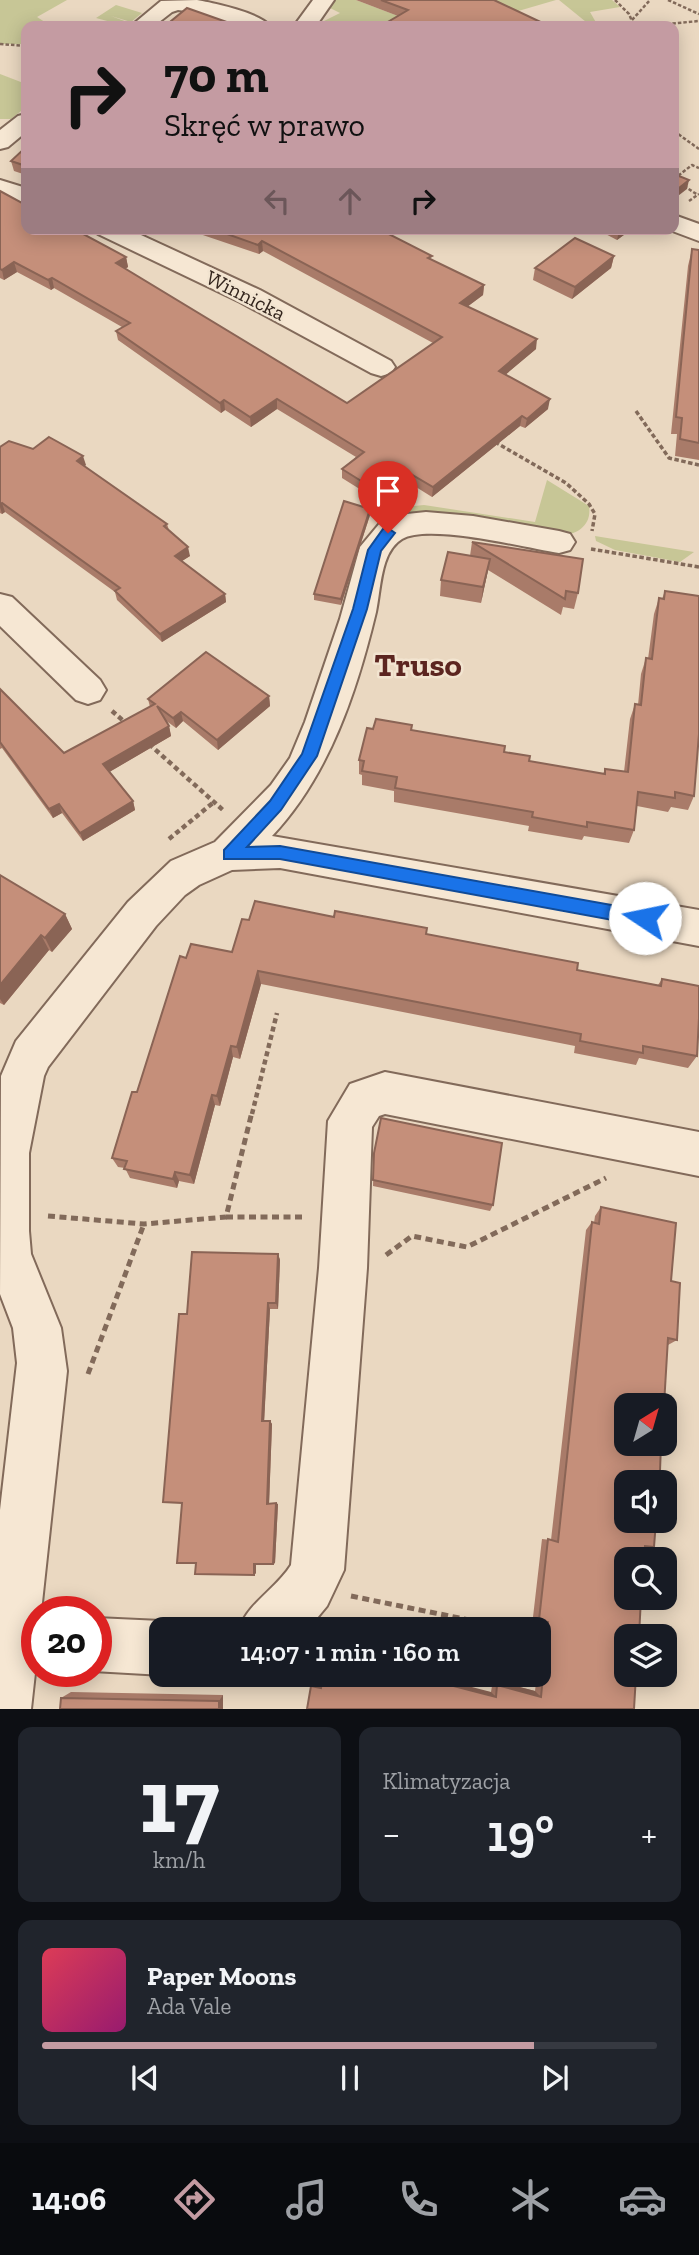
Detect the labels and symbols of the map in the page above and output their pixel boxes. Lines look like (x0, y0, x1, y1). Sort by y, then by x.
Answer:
street label: Winnicka (202, 264, 290, 326)
pin (358, 461, 418, 533)
district label: Truso (374, 645, 462, 684)
position arrow (608, 881, 682, 955)
north arrow (614, 1393, 677, 1456)
speed limit sign: 20 (21, 1596, 112, 1687)

